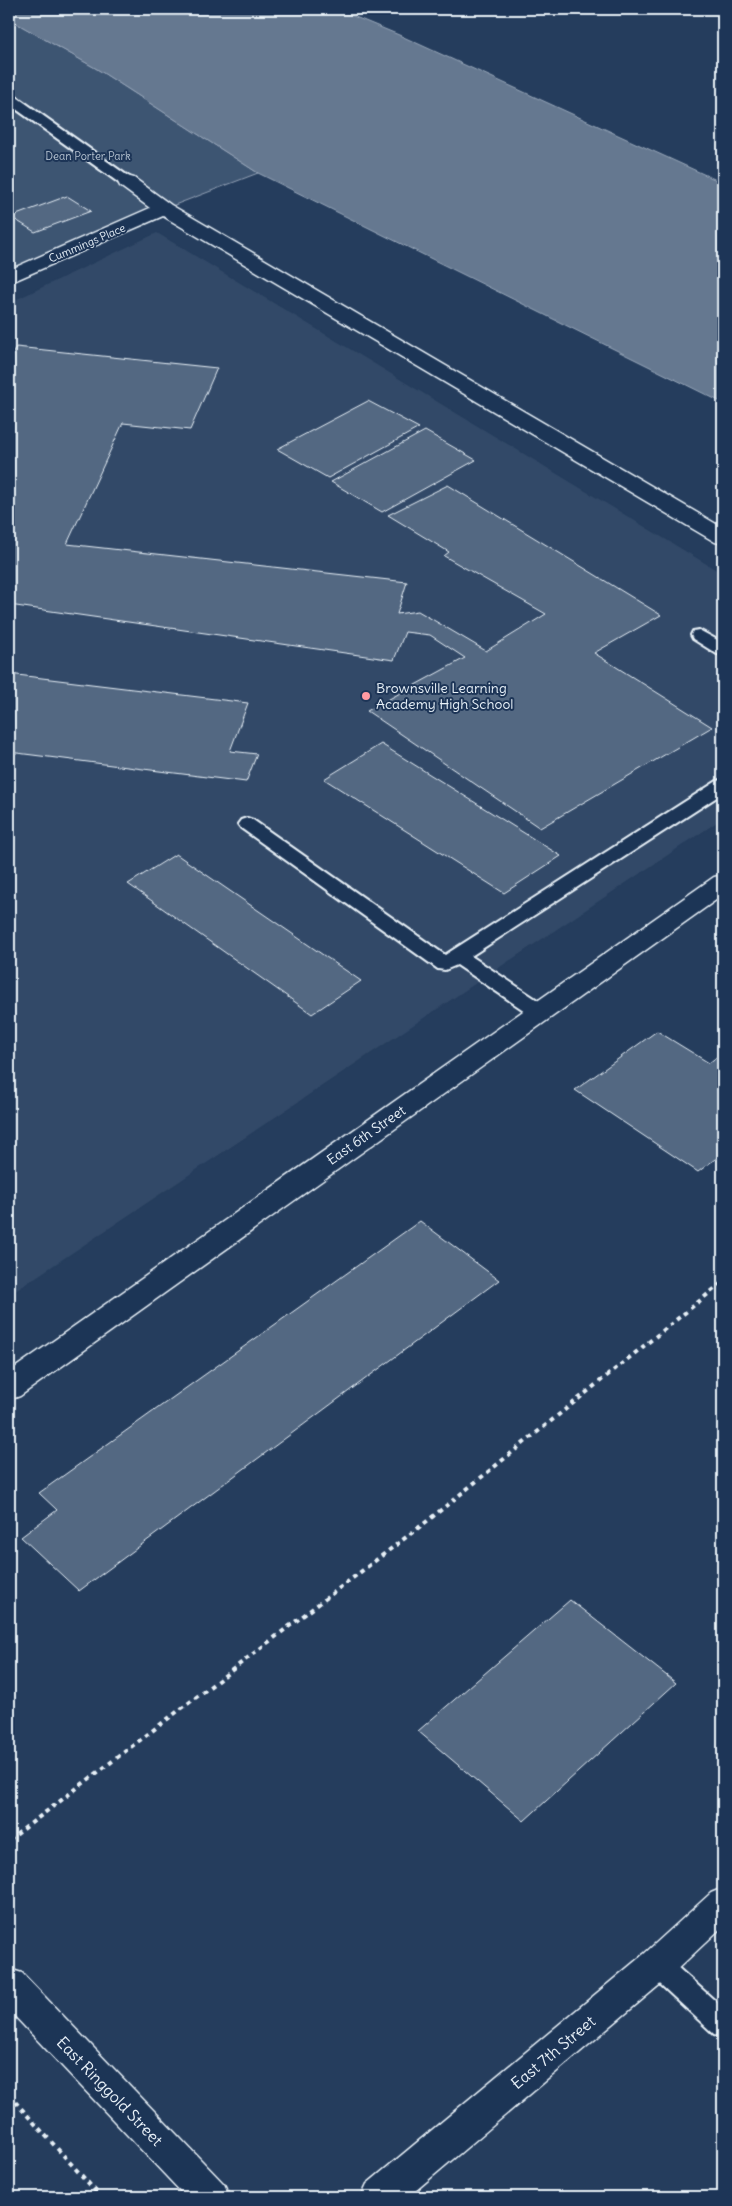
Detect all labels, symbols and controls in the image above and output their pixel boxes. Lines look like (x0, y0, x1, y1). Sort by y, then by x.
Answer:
park label: Dean Porter Park (45, 149, 131, 163)
street label: Cummings Place (47, 221, 128, 265)
place label: Brownsville Learning Academy High School (376, 679, 513, 713)
marker: Brownsville Learning Academy High School (360, 690, 372, 702)
street label: East 6th Street (323, 1101, 409, 1169)
street label: East 7th Street (507, 2011, 600, 2093)
street label: East Ringgold Street (53, 2032, 168, 2150)

